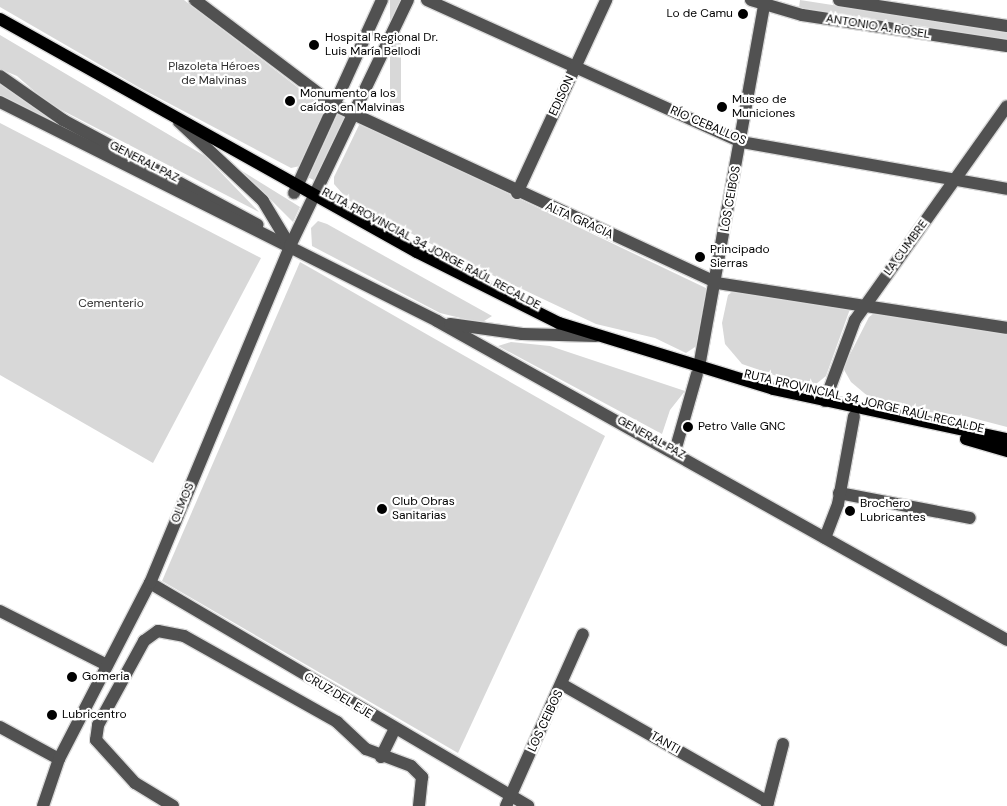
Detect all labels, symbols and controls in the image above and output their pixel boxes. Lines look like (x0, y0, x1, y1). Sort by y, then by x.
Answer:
place label: Lo de Camu (666, 7, 733, 21)
marker: Lo de Camu (737, 8, 749, 20)
street label: ANTONIO A. ROSEL (825, 12, 931, 42)
place label: Hospital Regional Dr. Luis María Bellodi (325, 31, 438, 59)
marker: Hospital Regional Dr. Luis María Bellodi (307, 38, 321, 52)
park label: Plazoleta Héroes de Malvinas (168, 60, 260, 88)
street label: EDISON (547, 74, 577, 118)
place label: Monumento a los caídos en Malvinas (300, 87, 405, 115)
place label: Museo de Municiones (732, 93, 795, 121)
marker: Monumento a los caídos en Malvinas (284, 95, 296, 107)
marker: Museo de Municiones (716, 101, 728, 113)
street label: RÍO CEBALLOS (668, 104, 748, 148)
street label: GENERAL PAZ (107, 138, 181, 186)
street label: LOS CEIBOS (718, 165, 744, 233)
street label: RUTA PROVINCIAL 34 JORGE RAÚL RECALDE (319, 185, 543, 313)
street label: ALTA GRACIA (543, 200, 615, 242)
street label: LA CUMBRE (881, 217, 931, 279)
place label: Principado Sierras (710, 243, 770, 271)
marker: Principado Sierras (694, 251, 706, 263)
park label: Cementerio (78, 297, 144, 311)
street label: RUTA PROVINCIAL 34 JORGE RAÚL RECALDE (743, 367, 985, 437)
street label: GENERAL PAZ (614, 413, 688, 463)
place label: Petro Valle GNC (698, 420, 786, 434)
marker: Petro Valle GNC (682, 421, 694, 433)
street label: OLMOS (168, 481, 198, 525)
place label: Club Obras Sanitarias (392, 495, 455, 523)
place label: Brochero Lubricantes (860, 497, 926, 525)
marker: Club Obras Sanitarias (376, 503, 388, 515)
marker: Brochero Lubricantes (844, 505, 856, 517)
place label: Gomeria (82, 670, 130, 684)
street label: CRUZ DEL EJE (301, 670, 375, 722)
marker: Gomeria (66, 671, 78, 683)
street label: LOS CEIBOS (525, 688, 567, 754)
place label: Lubricentro (62, 708, 127, 722)
marker: Lubricentro (46, 709, 58, 721)
street label: TANTI (648, 729, 682, 757)

